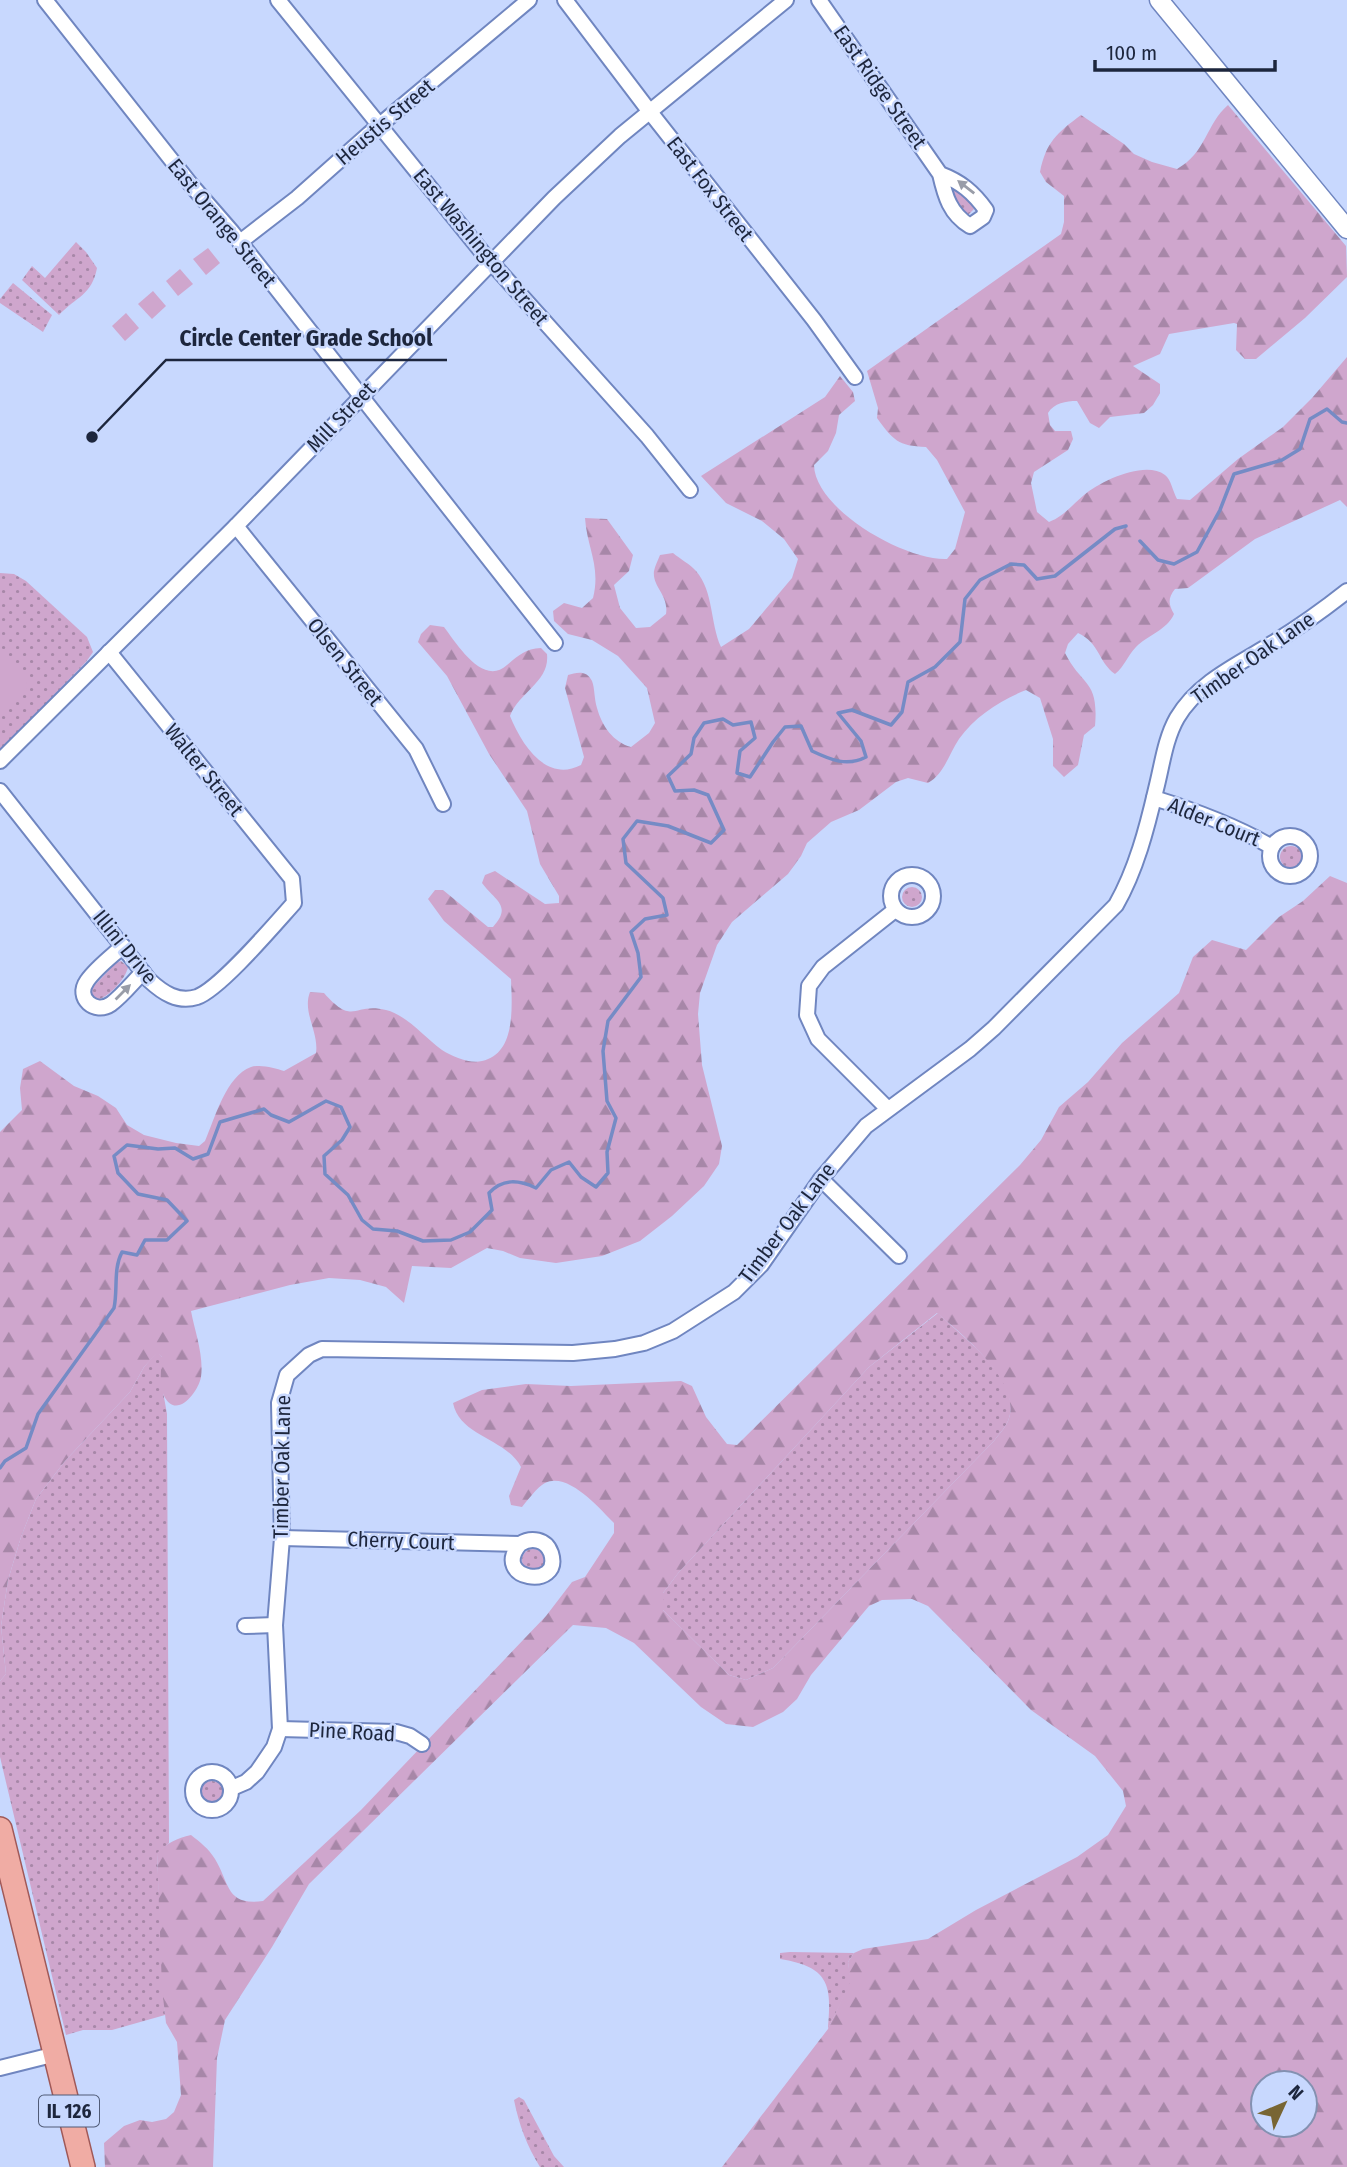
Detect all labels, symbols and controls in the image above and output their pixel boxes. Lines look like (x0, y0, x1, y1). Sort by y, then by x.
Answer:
street label: East Ridge Street (828, 20, 932, 154)
scale bar (1095, 28, 1275, 72)
text: 100 m (1106, 40, 1157, 66)
street label: Heustis Street (330, 73, 440, 171)
street label: East Fox Street (661, 132, 759, 247)
street label: East Orange Street (162, 153, 282, 293)
street label: East Washington Street (408, 163, 554, 331)
one-way arrow (957, 180, 975, 195)
callout: Circle Center Grade School (166, 316, 447, 360)
text: Circle Center Grade School (180, 324, 433, 352)
street label: Mill Street (301, 376, 381, 458)
street label: Timber Oak Lane (1187, 606, 1319, 710)
street label: Olsen Street (302, 613, 388, 711)
street label: Walter Street (159, 718, 249, 822)
street label: Alder Court (1164, 792, 1264, 852)
street label: Illini Drive (87, 905, 163, 989)
one-way arrow (114, 984, 131, 1000)
street label: Timber Oak Lane (733, 1158, 841, 1288)
street label: Timber Oak Lane (268, 1395, 296, 1539)
street label: Cherry Court (347, 1526, 455, 1556)
street label: Pine Road (308, 1717, 396, 1747)
north arrow (1249, 2069, 1319, 2139)
text: N (1284, 2080, 1308, 2105)
road number: IL 126 (39, 2096, 99, 2126)

